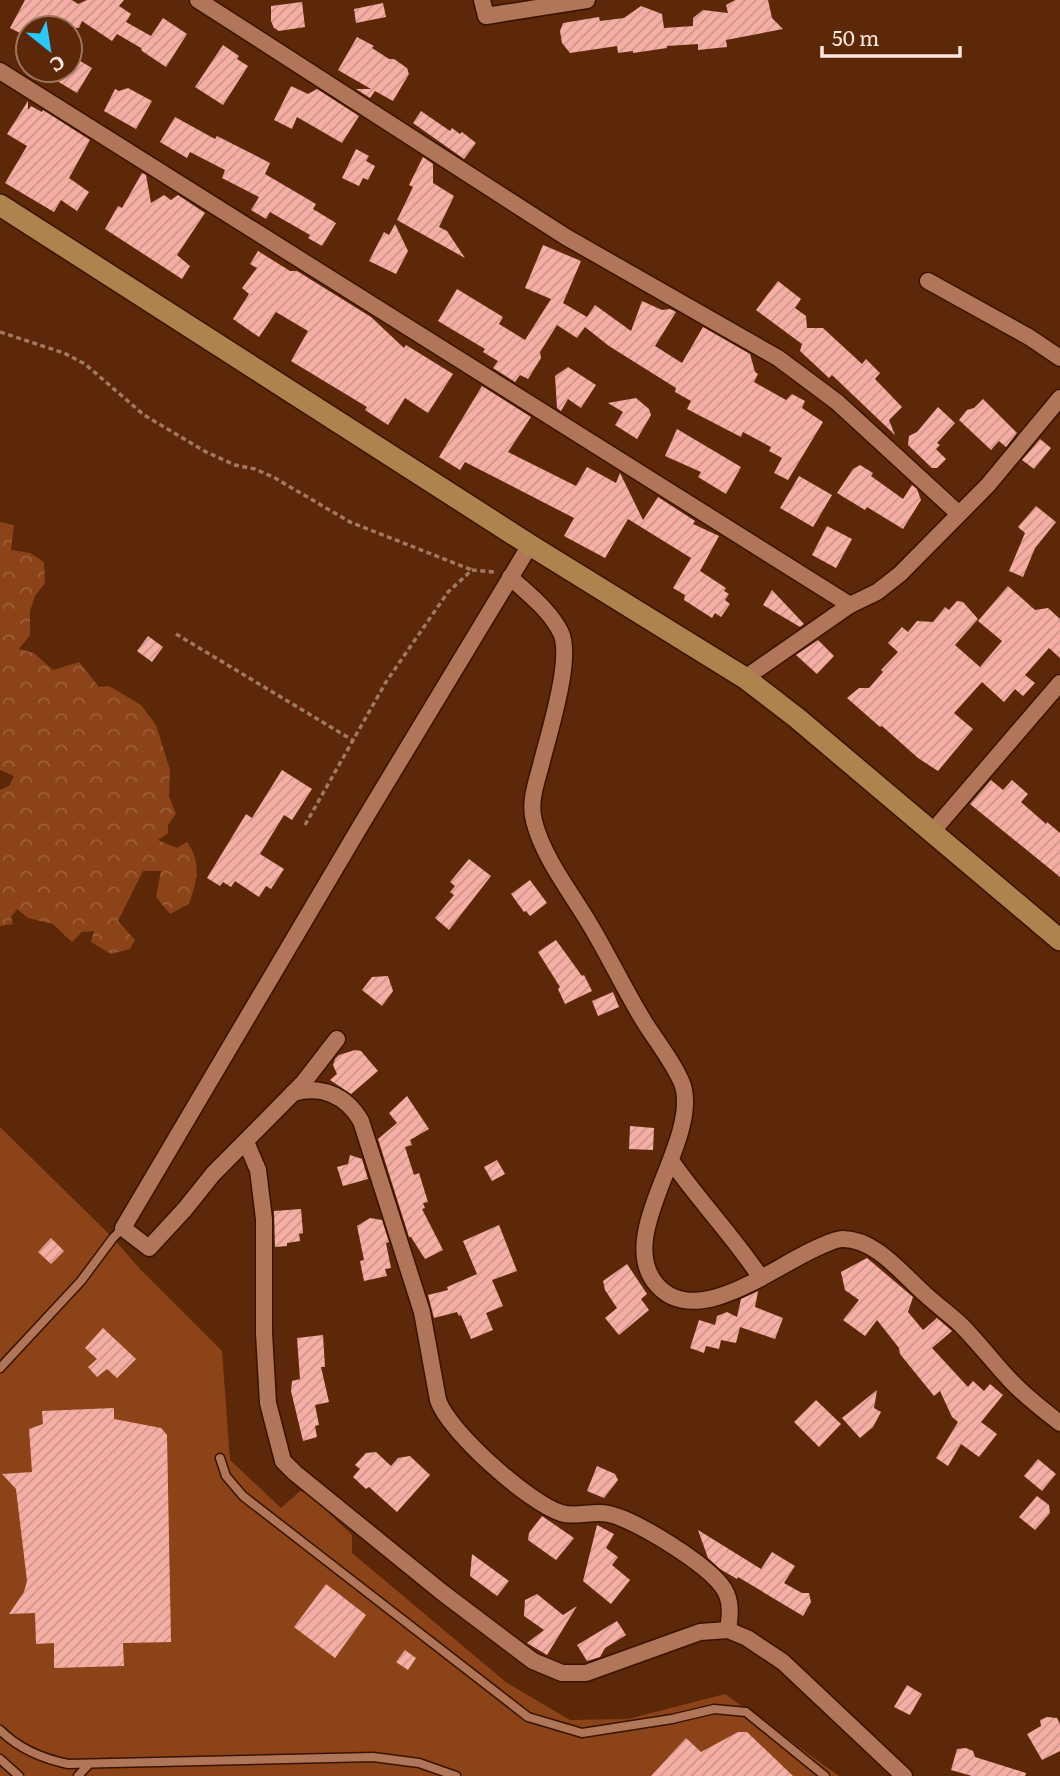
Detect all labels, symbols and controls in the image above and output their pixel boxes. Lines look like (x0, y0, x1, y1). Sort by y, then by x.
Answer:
north arrow (14, 14, 84, 84)
scale bar (822, 14, 960, 58)
text: 50 m (832, 21, 879, 52)
text: С (45, 49, 71, 80)

